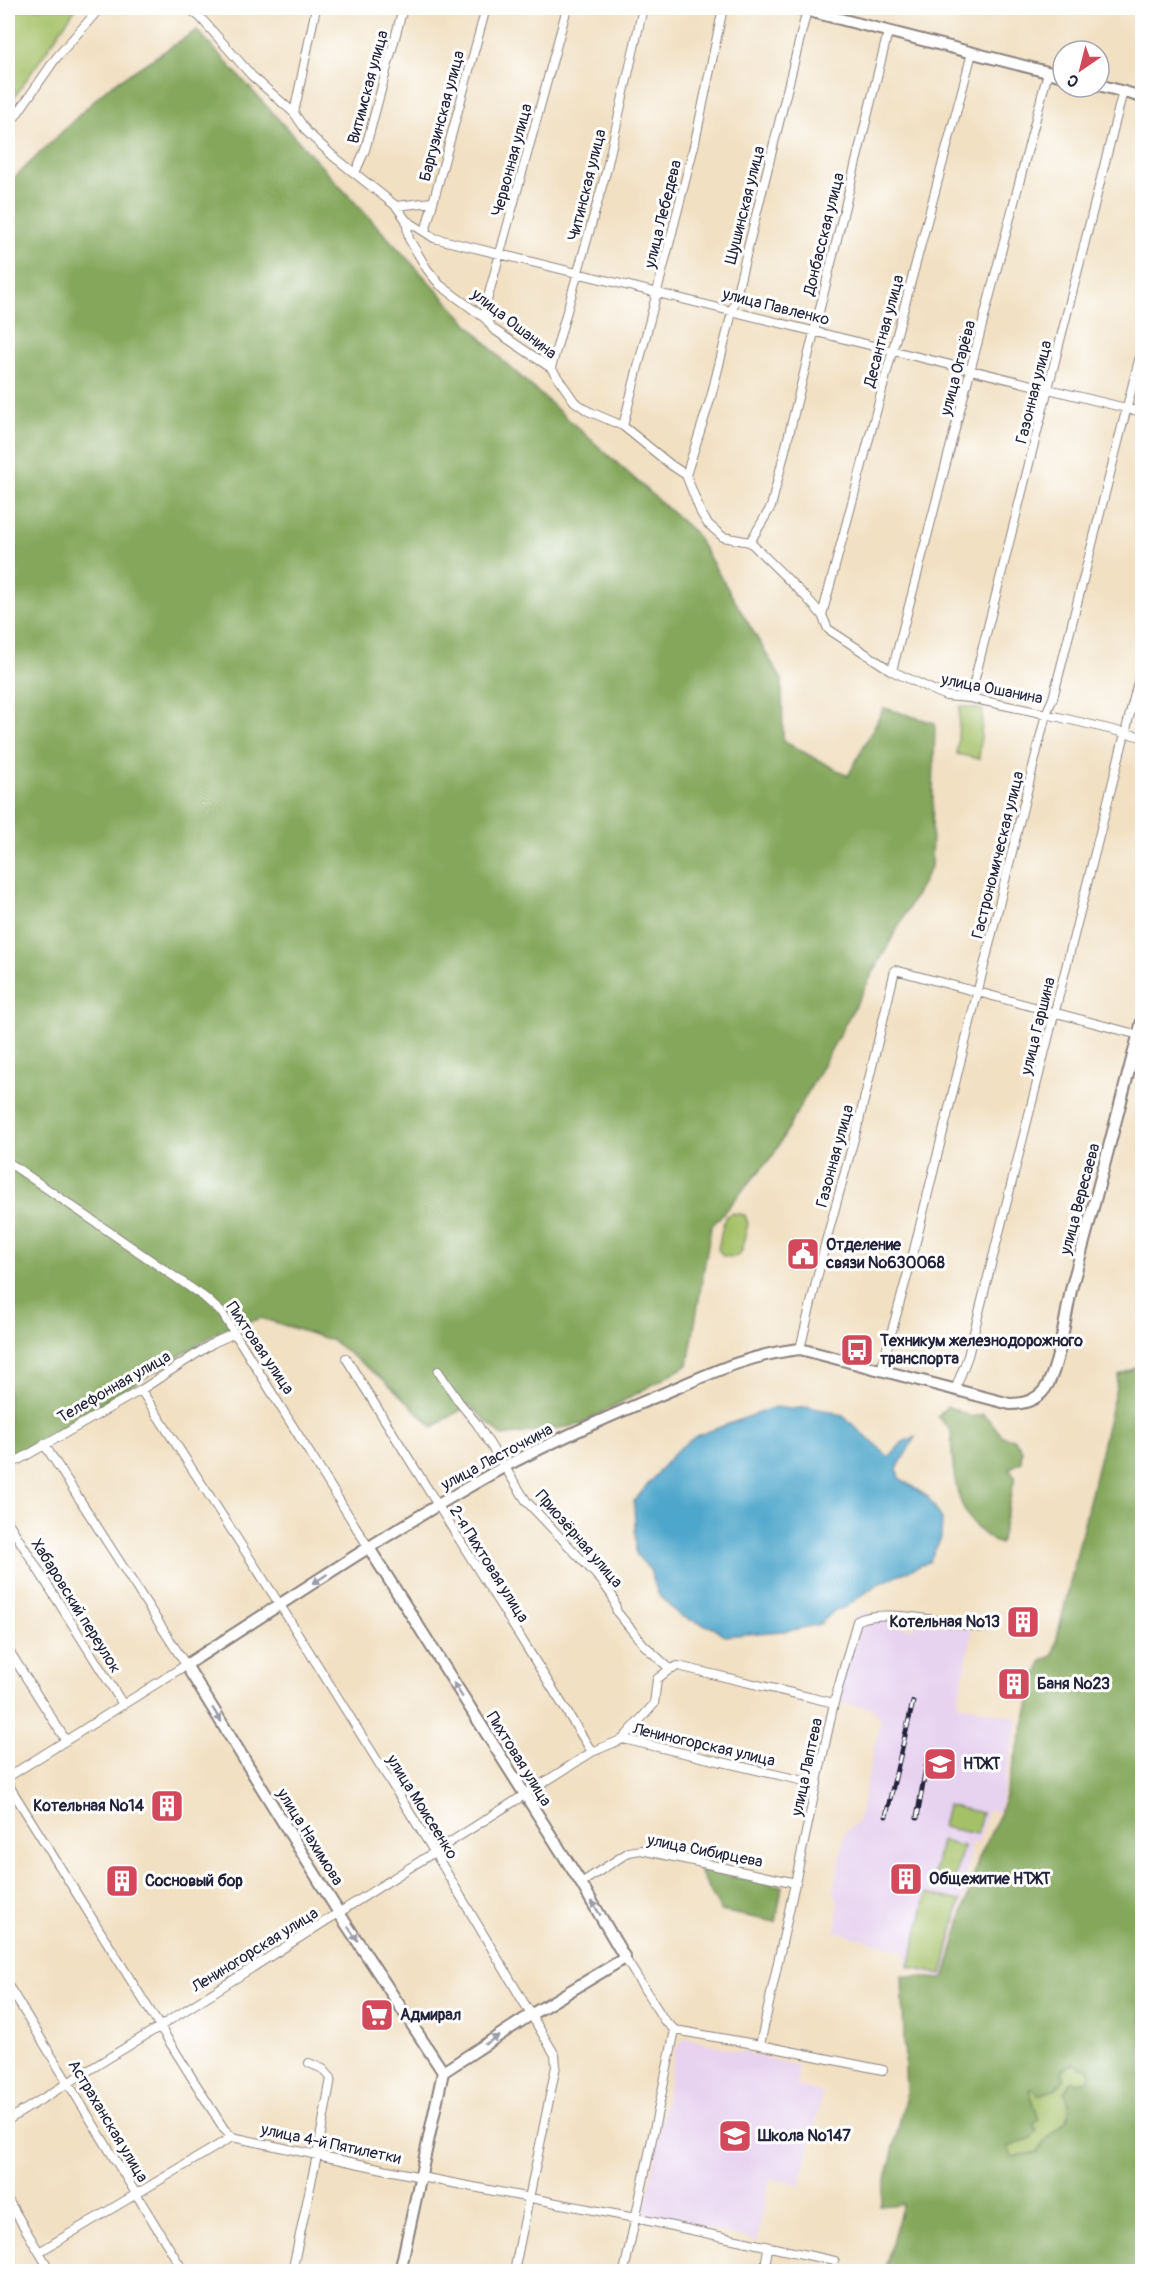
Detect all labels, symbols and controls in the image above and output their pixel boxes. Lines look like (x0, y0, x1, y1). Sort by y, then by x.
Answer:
street label: Витимская улица (343, 28, 393, 146)
north arrow (1051, 39, 1111, 99)
street label: Баргузинская улица (415, 49, 469, 183)
text: С (1063, 69, 1083, 91)
street label: Червонная улица (487, 102, 537, 218)
street label: Читинская улица (563, 127, 611, 243)
street label: Шушинская улица (721, 144, 769, 266)
street label: улица Лебедева (640, 158, 686, 271)
street label: Донбасская улица (799, 171, 849, 298)
street label: Десантная улица (859, 273, 909, 390)
street label: улица Ошанина (467, 284, 561, 364)
street label: улица Павленко (720, 284, 832, 330)
street label: улица Огарёва (935, 318, 980, 419)
street label: Газонная улица (1012, 338, 1056, 446)
street label: улица Ошанина (939, 669, 1044, 709)
street label: Гастрономическая улица (967, 769, 1029, 941)
street label: улица Гаршина (1016, 975, 1060, 1078)
street label: Газонная улица (812, 1102, 858, 1210)
street label: улица Вересаева (1055, 1141, 1104, 1258)
place label: Отделение связи №630068 (825, 1235, 945, 1273)
public building icon: Отделение связи №630068 (785, 1236, 821, 1272)
street label: Пихтовая улица (222, 1298, 298, 1398)
place label: Техникум железнодорожного транспорта (879, 1331, 1083, 1369)
bus stop icon: Техникум железнодорожного транспорта (839, 1332, 875, 1368)
street label: Телефонная улица (54, 1347, 174, 1427)
street label: улица Ласточкина (437, 1419, 556, 1495)
street label: Приозёрная улица (531, 1486, 627, 1592)
street label: 2-я Пихтовая улица (445, 1502, 533, 1626)
street label: Хабаровский переулок (27, 1535, 125, 1677)
one-way arrow (312, 1574, 328, 1585)
building icon: Котельная №13 (1005, 1604, 1041, 1640)
place label: Котельная №13 (890, 1612, 1000, 1632)
building icon: Баня №23 (996, 1666, 1032, 1702)
place label: Баня №23 (1037, 1674, 1110, 1694)
one-way arrow (453, 1682, 464, 1698)
one-way arrow (211, 1707, 222, 1723)
street label: Пихтовая улица (482, 1708, 556, 1810)
street label: улица Лаптева (787, 1716, 827, 1819)
street label: Лениногорская улица (630, 1719, 777, 1771)
school or university icon: НТЖТ (922, 1746, 958, 1782)
street label: улица Моисеенко (381, 1750, 462, 1863)
place label: НТЖТ (963, 1754, 1001, 1774)
street label: улица Нахимова (272, 1784, 348, 1889)
building icon: Котельная №14 (149, 1788, 185, 1824)
place label: Котельная №14 (33, 1796, 145, 1816)
street label: улица Сибирцева (644, 1830, 765, 1872)
building icon: Общежитие НТЖТ (888, 1861, 924, 1897)
building icon: Сосновый бор (104, 1863, 140, 1899)
place label: Общежитие НТЖТ (929, 1869, 1051, 1889)
place label: Сосновый бор (145, 1871, 243, 1891)
one-way arrow (590, 1900, 601, 1916)
street label: Лениногорская улица (187, 1903, 322, 1998)
one-way arrow (347, 1926, 358, 1942)
supermarket icon: Адмирал (359, 1997, 395, 2033)
place label: Адмирал (400, 2005, 461, 2025)
one-way arrow (484, 2034, 500, 2045)
street label: Астраханская улица (64, 2056, 152, 2186)
school or university icon: Школа №147 (717, 2118, 753, 2154)
street label: улица 4-й Пятилетки (258, 2119, 403, 2169)
place label: Школа №147 (757, 2126, 851, 2146)

